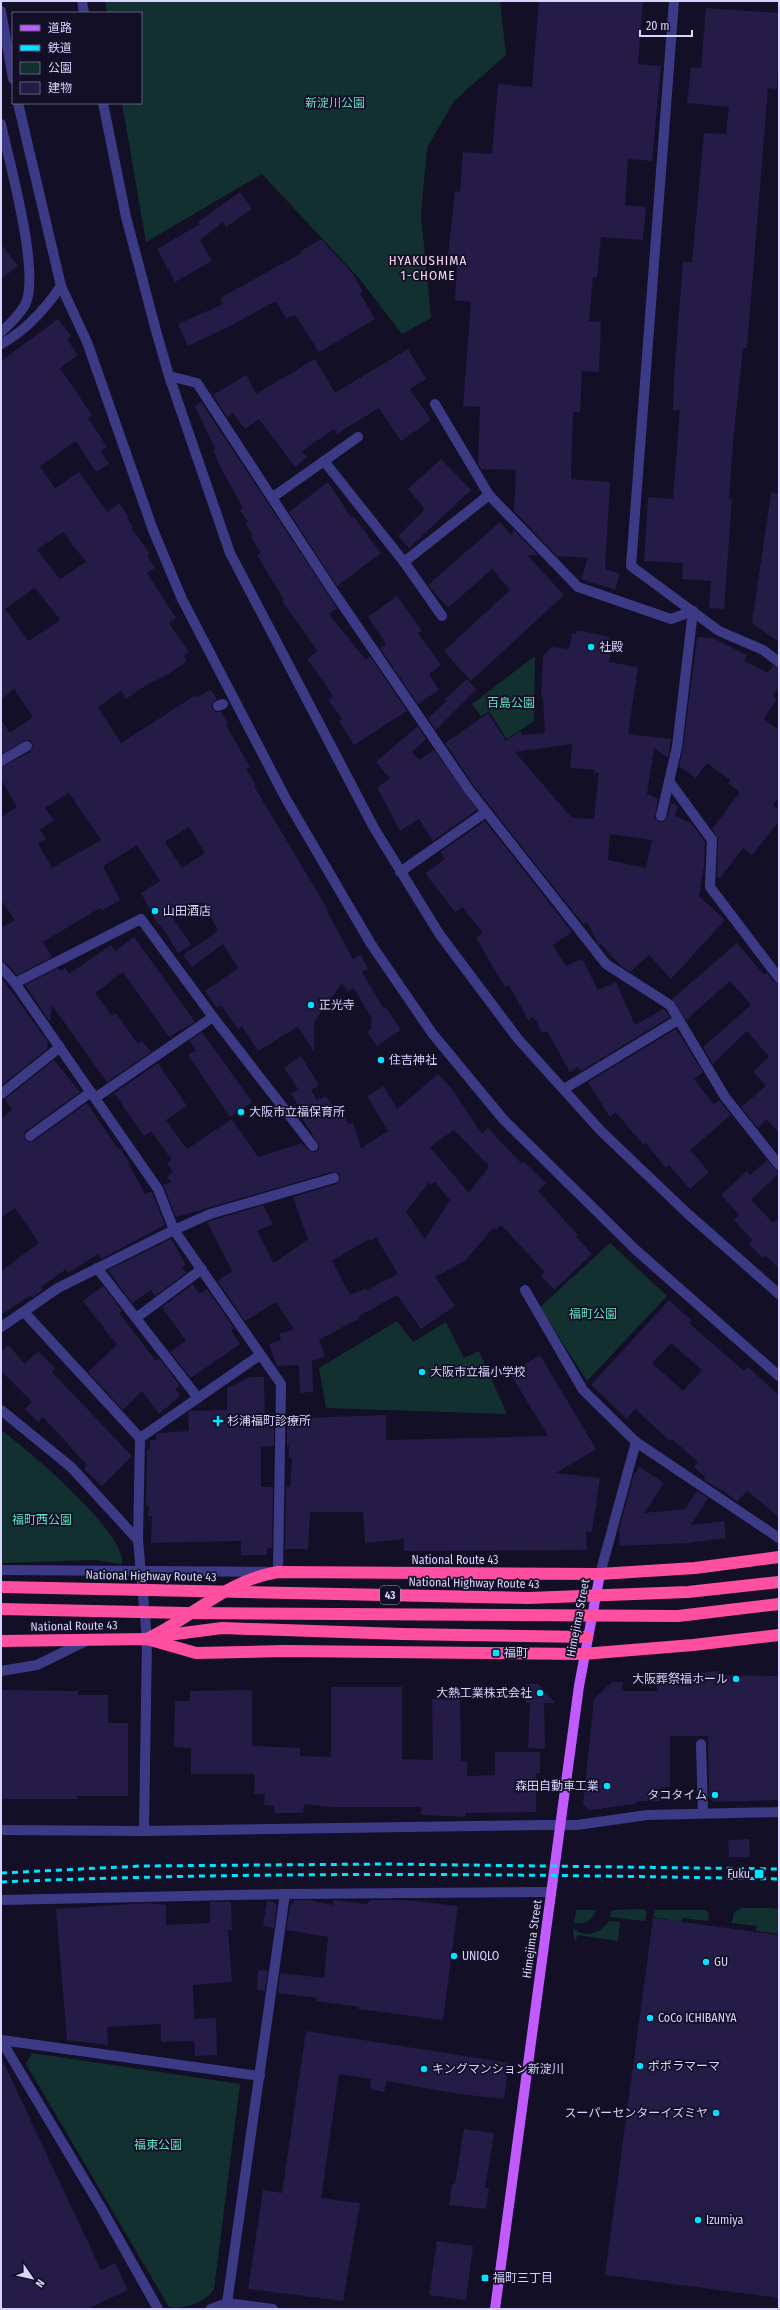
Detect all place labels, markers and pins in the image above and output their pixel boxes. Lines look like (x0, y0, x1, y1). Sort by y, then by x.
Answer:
place label: 社殿 (599, 640, 623, 654)
marker: 社殿 (586, 642, 596, 652)
place label: 山田酒店 (163, 904, 211, 918)
marker: 山田酒店 (150, 906, 160, 916)
place label: 正光寺 (319, 998, 355, 1012)
marker: 正光寺 (306, 1000, 316, 1010)
place label: 住吉神社 (389, 1053, 437, 1067)
marker: 住吉神社 (376, 1055, 386, 1065)
place label: 大阪市立福保育所 (249, 1105, 345, 1119)
marker: 大阪市立福保育所 (236, 1107, 246, 1117)
place label: 大阪市立福小学校 (430, 1365, 526, 1379)
marker: 大阪市立福小学校 (417, 1367, 427, 1377)
place label: 杉浦福町診療所 (227, 1414, 311, 1428)
marker: 杉浦福町診療所 (212, 1415, 224, 1427)
place label: 福町 (504, 1646, 528, 1660)
marker: 福町 (491, 1648, 501, 1658)
place label: 大阪葬祭福ホール (632, 1672, 728, 1686)
marker: 大阪葬祭福ホール (731, 1674, 741, 1684)
place label: 大熱工業株式会社 (436, 1686, 532, 1700)
marker: 大熱工業株式会社 (535, 1688, 545, 1698)
place label: 森田自動車工業 (515, 1779, 599, 1793)
marker: 森田自動車工業 (602, 1781, 612, 1791)
place label: タコタイム (647, 1788, 707, 1802)
marker: タコタイム (710, 1790, 720, 1800)
place label: Fuku (727, 1867, 750, 1881)
marker: Fuku (753, 1868, 765, 1880)
place label: UNIQLO (462, 1949, 499, 1963)
marker: UNIQLO (449, 1951, 459, 1961)
place label: GU (714, 1955, 728, 1969)
marker: GU (701, 1957, 711, 1967)
place label: CoCo ICHIBANYA (658, 2011, 737, 2025)
marker: CoCo ICHIBANYA (645, 2013, 655, 2023)
place label: ポポラマーマ (648, 2059, 720, 2073)
marker: ポポラマーマ (635, 2061, 645, 2071)
place label: キングマンション新淀川 (432, 2062, 564, 2076)
marker: キングマンション新淀川 (419, 2064, 429, 2074)
place label: スーパーセンターイズミヤ (564, 2106, 708, 2120)
marker: スーパーセンターイズミヤ (711, 2108, 721, 2118)
place label: Izumiya (706, 2213, 744, 2227)
marker: Izumiya (693, 2215, 703, 2225)
place label: 福町三丁目 (493, 2271, 553, 2285)
marker: 福町三丁目 (480, 2273, 490, 2283)

